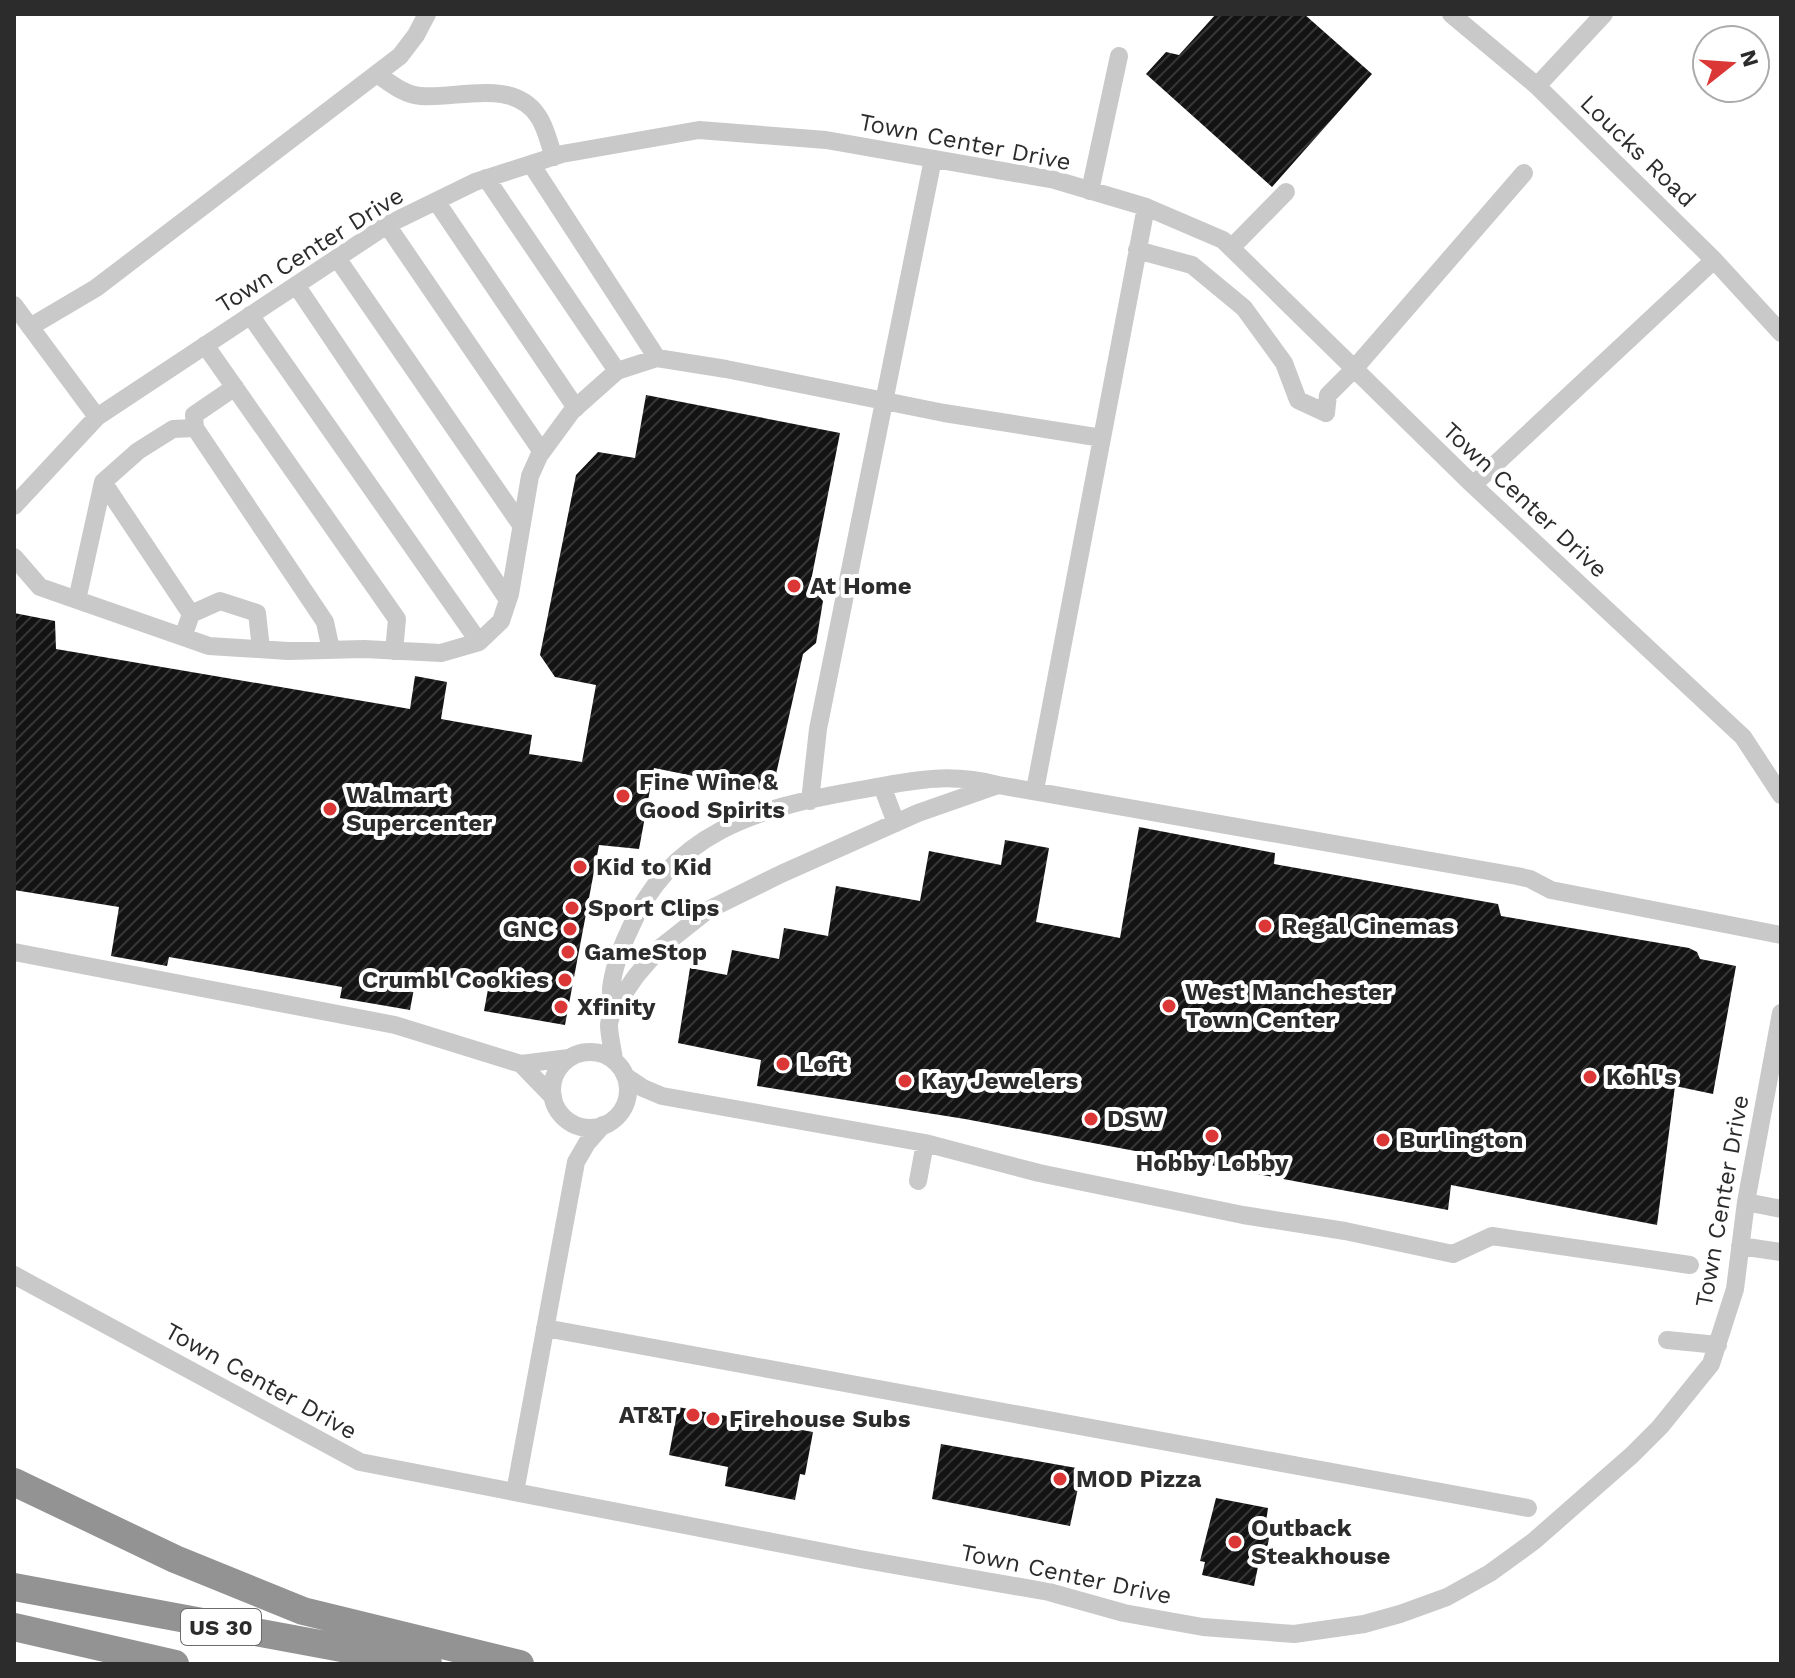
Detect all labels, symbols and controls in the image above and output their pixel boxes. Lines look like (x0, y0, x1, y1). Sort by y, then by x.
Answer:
north arrow (1691, 24, 1771, 104)
text: N (1735, 47, 1764, 70)
street label: Loucks Road (1575, 89, 1701, 213)
street label: Town Center Drive (857, 108, 1073, 176)
street label: Town Center Drive (211, 181, 409, 319)
street label: Town Center Drive (1437, 416, 1613, 584)
place label: At Home (810, 572, 912, 600)
marker: At Home (785, 577, 803, 595)
place label: Fine Wine & Good Spirits (639, 768, 785, 824)
place label: Walmart Supercenter (346, 781, 493, 837)
marker: Fine Wine & Good Spirits (614, 787, 632, 805)
marker: Walmart Supercenter (321, 800, 339, 818)
place label: Kid to Kid (596, 853, 712, 881)
marker: Kid to Kid (571, 858, 589, 876)
place label: Sport Clips (588, 894, 719, 922)
marker: Sport Clips (563, 899, 581, 917)
place label: Regal Cinemas (1281, 912, 1455, 940)
place label: GNC (503, 915, 554, 943)
marker: Regal Cinemas (1256, 917, 1274, 935)
marker: GNC (561, 920, 579, 938)
place label: GameStop (584, 938, 707, 966)
marker: GameStop (559, 943, 577, 961)
place label: Crumbl Cookies (362, 966, 549, 994)
marker: Crumbl Cookies (556, 971, 574, 989)
place label: West Manchester Town Center (1185, 978, 1393, 1034)
place label: Xfinity (577, 993, 656, 1021)
marker: West Manchester Town Center (1160, 997, 1178, 1015)
marker: Xfinity (552, 998, 570, 1016)
place label: Loft (799, 1050, 848, 1078)
marker: Loft (774, 1055, 792, 1073)
place label: Kohl's (1606, 1063, 1677, 1091)
place label: Kay Jewelers (921, 1067, 1078, 1095)
marker: Kohl's (1581, 1068, 1599, 1086)
marker: Kay Jewelers (896, 1072, 914, 1090)
street label: Town Center Drive (1690, 1093, 1754, 1309)
place label: DSW (1107, 1105, 1164, 1133)
marker: DSW (1082, 1110, 1100, 1128)
place label: Burlington (1399, 1126, 1524, 1154)
marker: Hobby Lobby (1203, 1127, 1221, 1145)
marker: Burlington (1374, 1131, 1392, 1149)
place label: Hobby Lobby (1135, 1149, 1289, 1177)
street label: Town Center Drive (160, 1317, 362, 1445)
place label: AT&T (619, 1401, 677, 1429)
place label: Firehouse Subs (729, 1405, 911, 1433)
marker: AT&T (684, 1406, 702, 1424)
marker: Firehouse Subs (704, 1410, 722, 1428)
place label: MOD Pizza (1076, 1465, 1201, 1493)
marker: MOD Pizza (1051, 1470, 1069, 1488)
place label: Outback Steakhouse (1251, 1514, 1391, 1570)
marker: Outback Steakhouse (1226, 1533, 1244, 1551)
street label: Town Center Drive (958, 1538, 1174, 1610)
road number: US 30 (181, 1609, 261, 1645)

